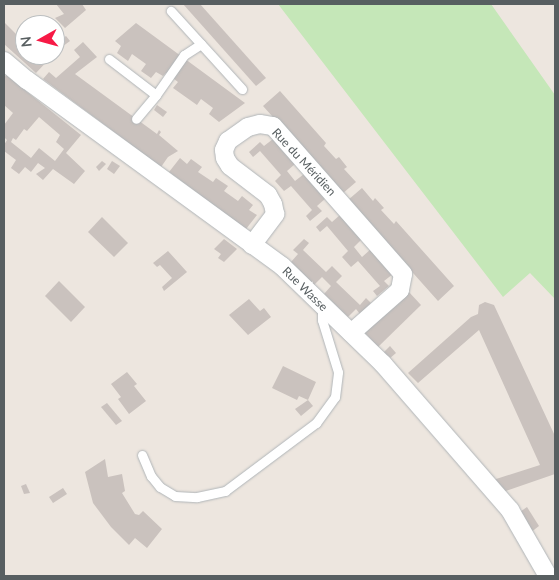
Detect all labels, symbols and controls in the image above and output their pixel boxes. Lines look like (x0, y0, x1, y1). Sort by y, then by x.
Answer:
north arrow (15, 15, 65, 65)
text: N (17, 35, 35, 48)
street label: Rue du Méridien (269, 125, 339, 199)
street label: Rue Wasse (279, 264, 331, 314)

